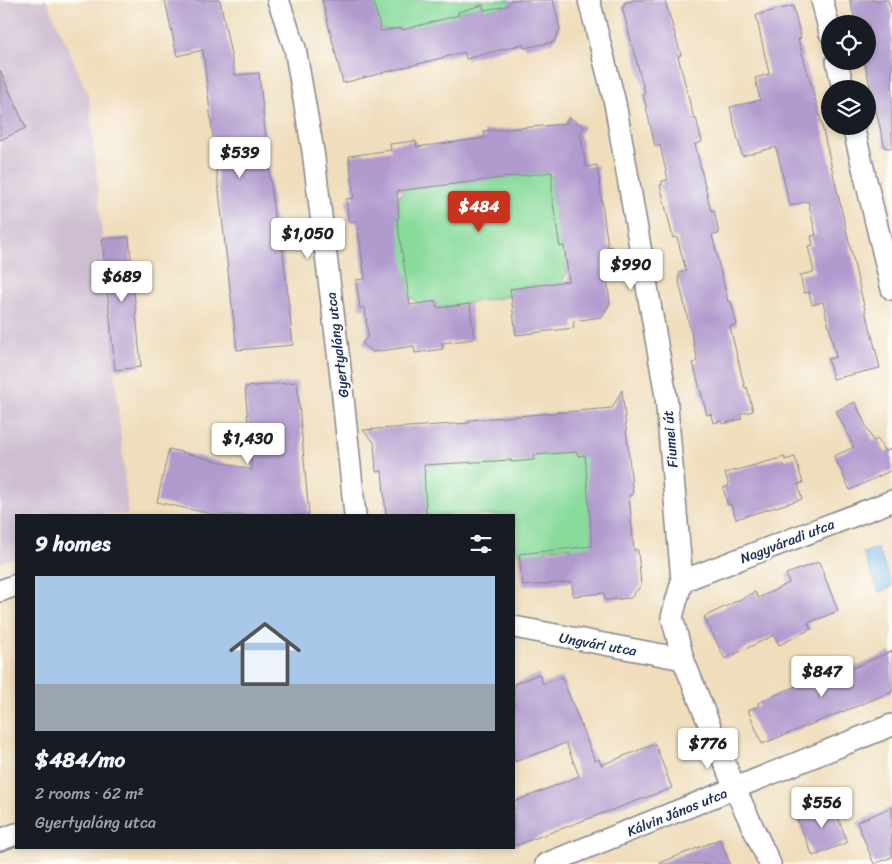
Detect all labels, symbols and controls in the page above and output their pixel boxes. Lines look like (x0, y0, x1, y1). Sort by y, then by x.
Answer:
map controls (821, 15, 876, 135)
button: locate (821, 15, 876, 70)
button: layers (821, 80, 876, 135)
pin: $539 (210, 136, 270, 179)
text: $539 (220, 138, 260, 167)
pin: $484 (449, 190, 509, 233)
text: $484 (459, 192, 499, 221)
pin: $1,050 (267, 218, 349, 260)
text: $1,050 (282, 219, 334, 248)
pin: $990 (601, 248, 661, 291)
text: $990 (611, 250, 651, 279)
pin: $689 (92, 260, 152, 303)
text: $689 (102, 262, 142, 291)
street label: Gyertyaláng utca (319, 291, 356, 399)
street label: Fiumei út (656, 409, 685, 469)
pin: $1,430 (207, 422, 289, 465)
text: $1,430 (223, 424, 273, 453)
street label: Nagyváradi utca (736, 512, 839, 571)
text: 9 homes (35, 525, 111, 563)
icon: filters (467, 530, 495, 558)
icon: home (220, 609, 310, 699)
street label: Ungvári utca (557, 625, 639, 664)
pin: $847 (792, 656, 852, 698)
text: $847 (802, 657, 842, 686)
pin: $776 (678, 728, 738, 770)
text: $776 (689, 729, 727, 758)
text: $484/mo (35, 741, 125, 779)
text: 2 rooms · 62 m² (35, 779, 144, 808)
street label: Kálvin János utca (623, 781, 731, 844)
pin: $556 (792, 786, 852, 829)
text: $556 (802, 788, 842, 817)
text: Gyertyaláng utca (35, 808, 156, 837)

